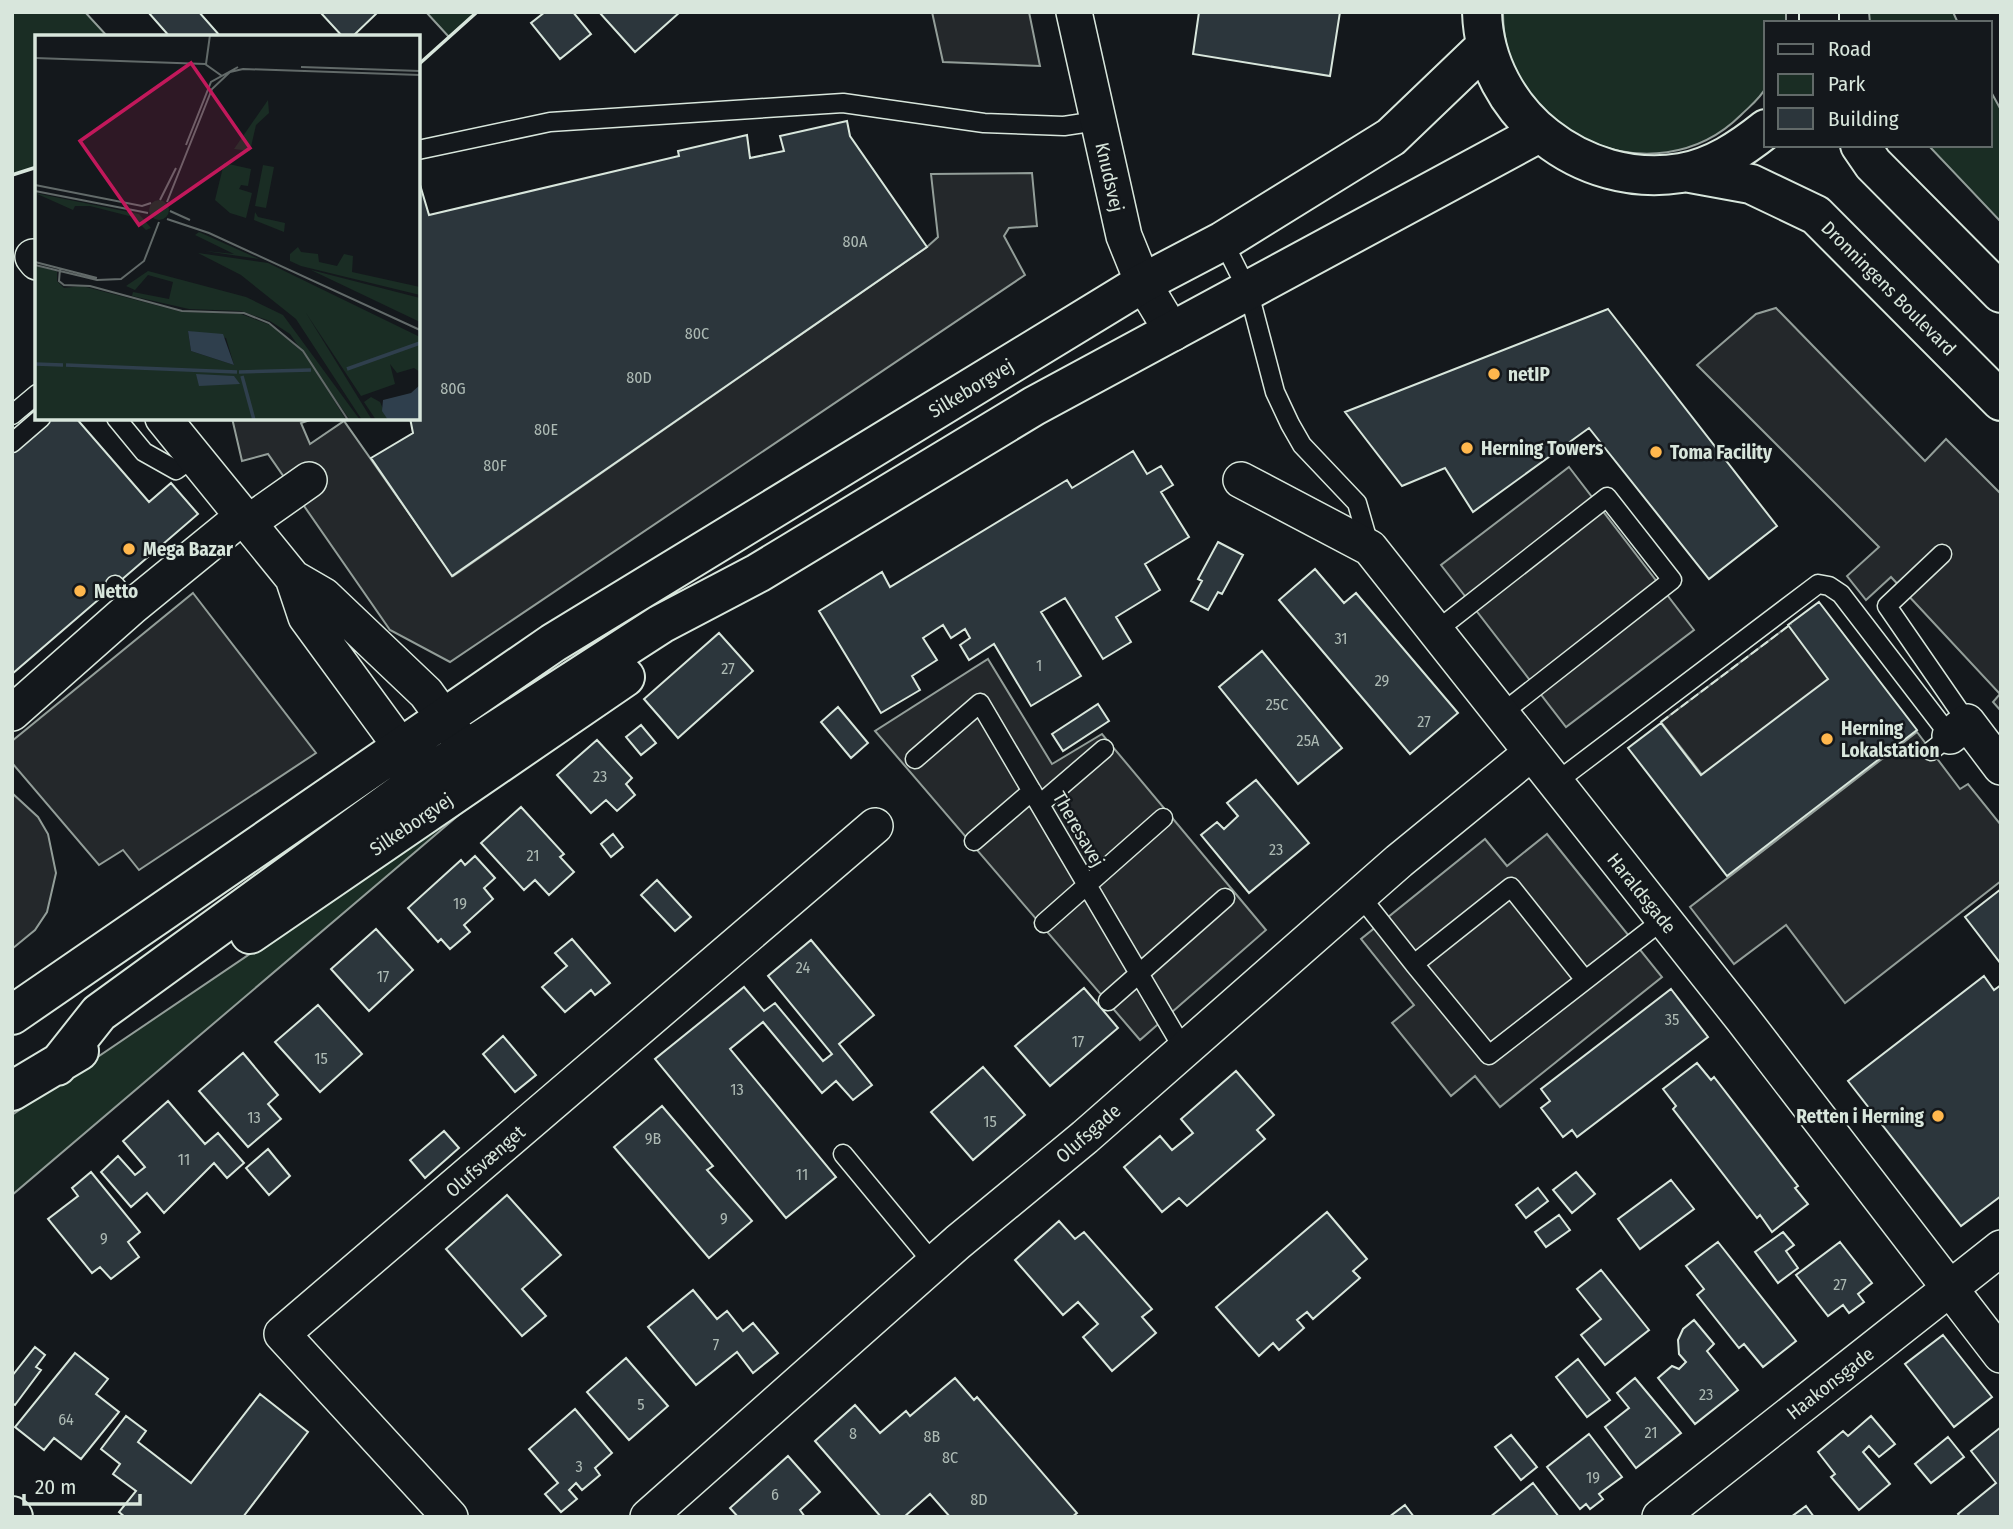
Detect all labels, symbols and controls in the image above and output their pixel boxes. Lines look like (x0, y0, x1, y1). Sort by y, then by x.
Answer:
legend (1764, 21, 1992, 147)
inset map (35, 35, 420, 420)
text: Road (1828, 36, 1872, 62)
text: Park (1828, 71, 1866, 97)
text: Building (1828, 106, 1899, 132)
street label: Knudsvej (1090, 140, 1129, 214)
street label: Dronningens Boulevard (1817, 216, 1961, 360)
house number: 80A (843, 232, 868, 251)
house number: 80C (685, 324, 709, 343)
street label: Silkeborgvej (925, 354, 1018, 423)
place label: netIP (1508, 363, 1550, 386)
marker: netIP (1486, 366, 1502, 382)
house number: 80D (626, 368, 652, 387)
house number: 80G (440, 379, 466, 398)
house number: 80E (534, 420, 558, 439)
place label: Herning Towers (1481, 437, 1604, 460)
marker: Herning Towers (1459, 440, 1475, 456)
place label: Toma Facility (1670, 441, 1773, 464)
marker: Toma Facility (1648, 444, 1664, 460)
house number: 80F (483, 456, 507, 475)
place label: Mega Bazar (143, 538, 234, 561)
marker: Mega Bazar (121, 541, 137, 557)
place label: Netto (94, 580, 138, 603)
marker: Netto (72, 583, 88, 599)
house number: 31 (1334, 629, 1348, 648)
house number: 1 (1036, 656, 1042, 675)
house number: 27 (721, 659, 735, 678)
house number: 29 (1375, 671, 1390, 690)
house number: 25C (1266, 695, 1288, 714)
house number: 27 (1417, 712, 1431, 731)
place label: Herning Lokalstation (1841, 717, 1939, 762)
house number: 25A (1297, 731, 1320, 750)
marker: Herning Lokalstation (1819, 731, 1835, 747)
house number: 23 (593, 767, 607, 786)
street label: Theresavej (1048, 787, 1109, 871)
street label: Silkeborgvej (365, 788, 457, 861)
house number: 23 (1269, 840, 1283, 859)
house number: 21 (527, 846, 539, 865)
street label: Haraldsgade (1602, 849, 1681, 938)
house number: 19 (453, 894, 467, 913)
house number: 24 (796, 958, 810, 977)
house number: 17 (377, 967, 390, 986)
house number: 35 (1665, 1010, 1679, 1029)
house number: 17 (1072, 1032, 1085, 1051)
house number: 15 (314, 1049, 328, 1068)
house number: 13 (730, 1080, 744, 1099)
street label: Olufsgade (1051, 1099, 1125, 1168)
place label: Retten i Herning (1796, 1105, 1925, 1128)
house number: 13 (247, 1108, 261, 1127)
marker: Retten i Herning (1930, 1108, 1946, 1124)
house number: 15 (983, 1112, 997, 1131)
street label: Olufsvænget (441, 1120, 530, 1202)
house number: 9B (645, 1129, 662, 1148)
house number: 11 (178, 1150, 190, 1169)
house number: 11 (796, 1165, 808, 1184)
house number: 9 (720, 1209, 728, 1228)
house number: 9 (100, 1229, 108, 1248)
house number: 27 (1833, 1275, 1847, 1294)
house number: 7 (713, 1335, 720, 1354)
street label: Haakonsgade (1782, 1342, 1878, 1425)
house number: 23 (1699, 1385, 1713, 1404)
house number: 5 (637, 1395, 645, 1414)
house number: 64 (58, 1410, 74, 1429)
house number: 21 (1645, 1423, 1657, 1442)
house number: 8 (849, 1424, 857, 1443)
house number: 8B (924, 1427, 941, 1446)
house number: 8C (942, 1448, 958, 1467)
house number: 3 (575, 1457, 583, 1476)
scale bar (24, 1462, 140, 1506)
house number: 19 (1586, 1468, 1600, 1487)
text: 20 m (35, 1474, 76, 1500)
house number: 6 (771, 1485, 779, 1504)
house number: 8D (970, 1490, 988, 1509)

